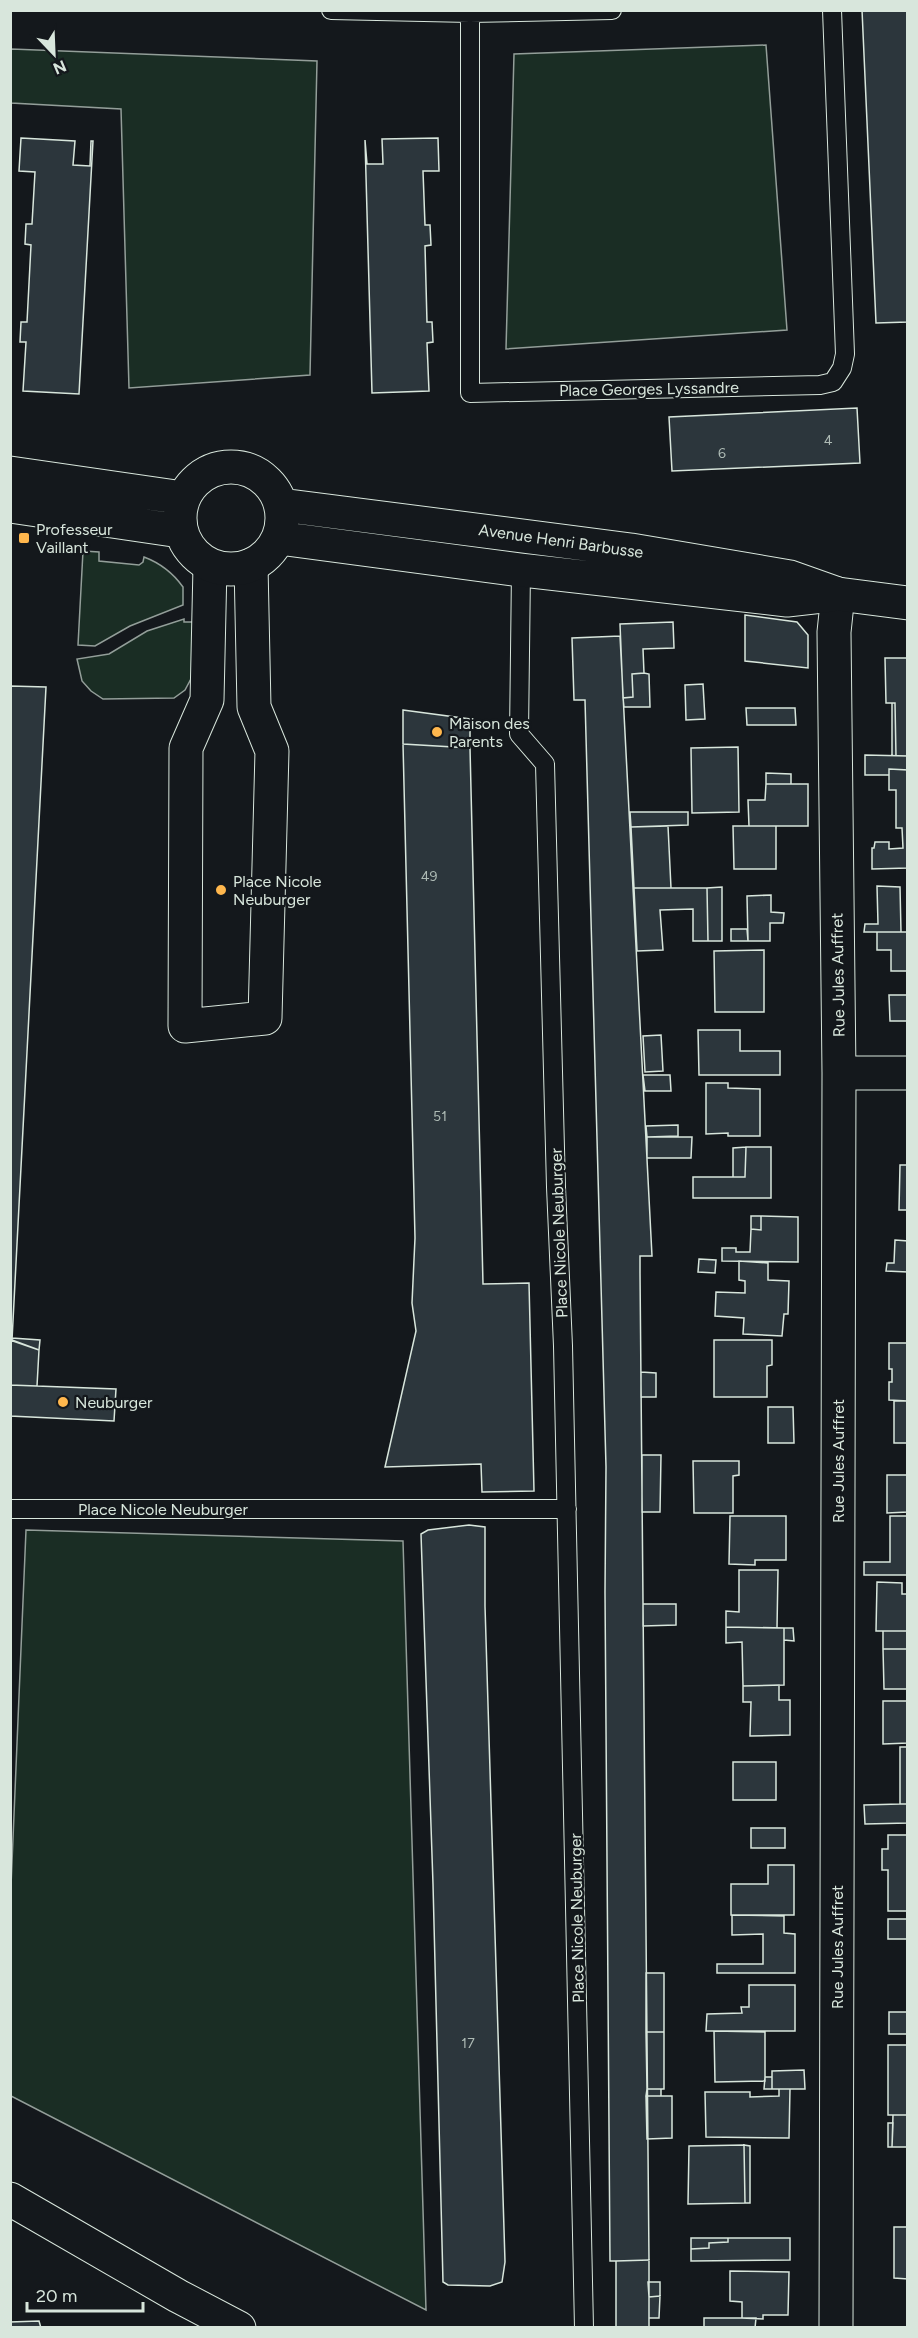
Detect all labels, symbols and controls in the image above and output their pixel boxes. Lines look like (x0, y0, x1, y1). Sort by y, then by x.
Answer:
north arrow (24, 24, 84, 84)
text: N (50, 56, 69, 79)
street label: Place Georges Lyssandre (559, 378, 739, 400)
house number: 4 (824, 432, 833, 449)
house number: 6 (718, 445, 726, 462)
place label: Professeur Vaillant (36, 520, 113, 557)
street label: Avenue Henri Barbusse (477, 520, 645, 562)
marker: Professeur Vaillant (17, 531, 31, 545)
place label: Maison des Parents (449, 714, 530, 751)
marker: Maison des Parents (430, 725, 444, 739)
house number: 49 (421, 868, 437, 885)
place label: Place Nicole Neuburger (233, 872, 322, 909)
marker: Place Nicole Neuburger (214, 883, 228, 897)
street label: Rue Jules Auffret (827, 913, 849, 1037)
house number: 51 (433, 1108, 447, 1125)
street label: Place Nicole Neuburger (547, 1147, 571, 1318)
place label: Neuburger (75, 1393, 153, 1412)
marker: Neuburger (56, 1395, 70, 1409)
street label: Rue Jules Auffret (829, 1399, 848, 1523)
street label: Place Nicole Neuburger (78, 1500, 249, 1519)
street label: Place Nicole Neuburger (566, 1832, 588, 2003)
street label: Rue Jules Auffret (828, 1885, 847, 2009)
house number: 17 (461, 2035, 475, 2052)
scale bar (27, 2275, 142, 2313)
text: 20 m (36, 2285, 77, 2307)

